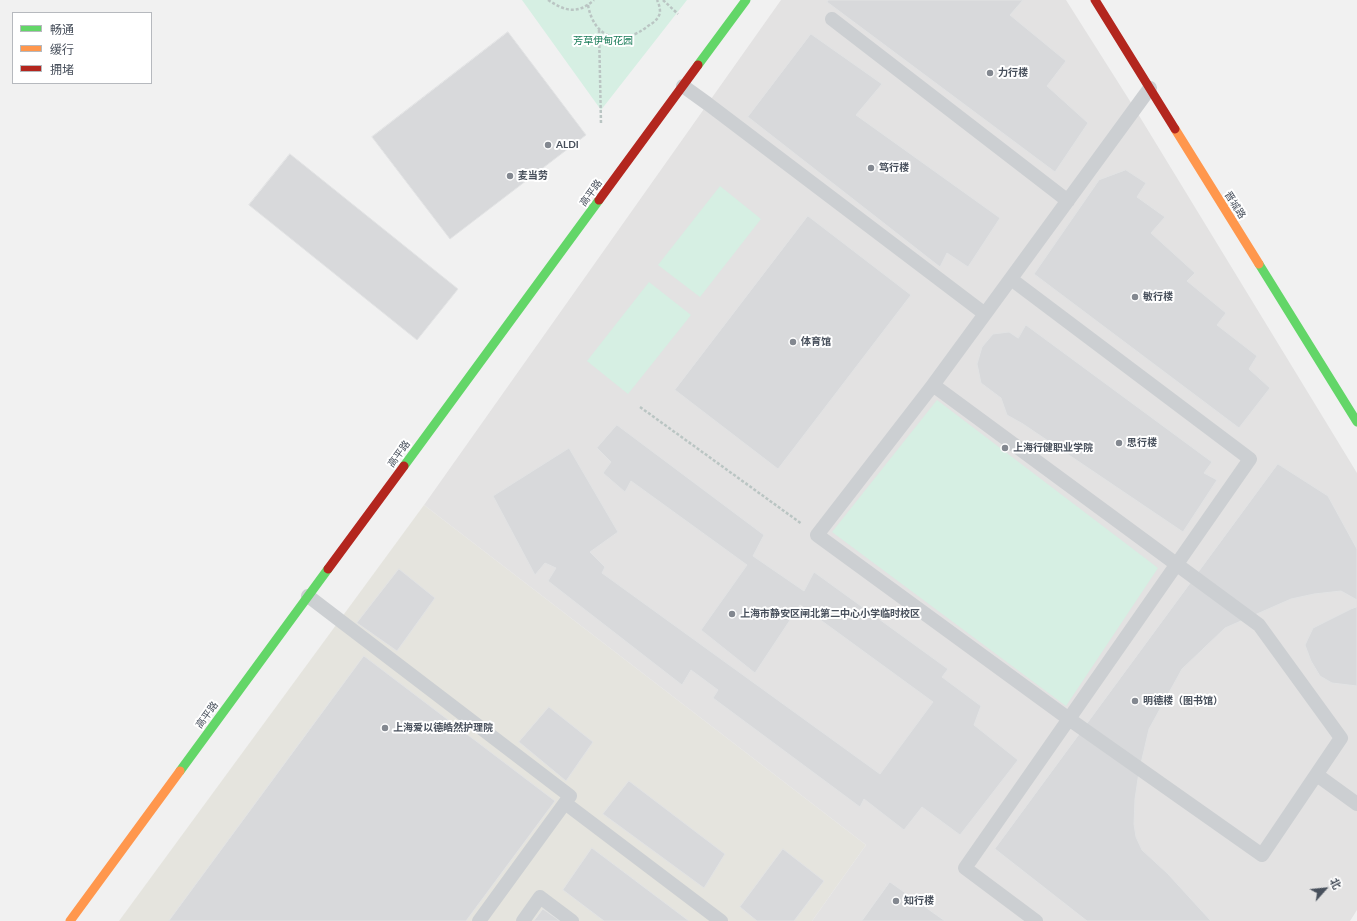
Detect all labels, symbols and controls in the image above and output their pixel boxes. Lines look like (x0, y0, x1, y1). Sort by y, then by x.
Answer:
legend (12, 12, 152, 84)
text: 畅通 (50, 22, 74, 37)
park label: 芳草伊甸花园 (573, 35, 633, 47)
text: 缓行 (50, 42, 74, 57)
text: 拥堵 (50, 62, 74, 77)
place label: 力行楼 (998, 67, 1028, 79)
marker: 力行楼 (985, 68, 995, 78)
place label: ALDI (556, 139, 579, 151)
marker: ALDI (543, 140, 553, 150)
place label: 笃行楼 (879, 162, 909, 174)
marker: 笃行楼 (866, 163, 876, 173)
place label: 麦当劳 (518, 170, 548, 182)
marker: 麦当劳 (505, 171, 515, 181)
street label: 高平路 (577, 177, 605, 209)
street label: 晋城路 (1222, 189, 1248, 221)
place label: 敏行楼 (1143, 291, 1173, 303)
marker: 敏行楼 (1130, 292, 1140, 302)
place label: 体育馆 (801, 336, 831, 348)
marker: 体育馆 (788, 337, 798, 347)
place label: 思行楼 (1127, 437, 1157, 449)
street label: 高平路 (385, 438, 413, 470)
marker: 思行楼 (1114, 438, 1124, 448)
place label: 上海行健职业学院 (1013, 442, 1093, 454)
marker: 上海行健职业学院 (1000, 443, 1010, 453)
place label: 上海市静安区闸北第二中心小学临时校区 (740, 608, 920, 620)
marker: 上海市静安区闸北第二中心小学临时校区 (727, 609, 737, 619)
place label: 明德楼（图书馆） (1143, 695, 1223, 707)
marker: 明德楼（图书馆） (1130, 696, 1140, 706)
street label: 高平路 (193, 699, 221, 731)
place label: 上海爱以德皓然护理院 (393, 722, 493, 734)
marker: 上海爱以德皓然护理院 (380, 723, 390, 733)
north arrow (1305, 869, 1345, 909)
text: 北 (1328, 875, 1344, 891)
place label: 知行楼 (904, 895, 934, 907)
marker: 知行楼 (891, 896, 901, 906)

